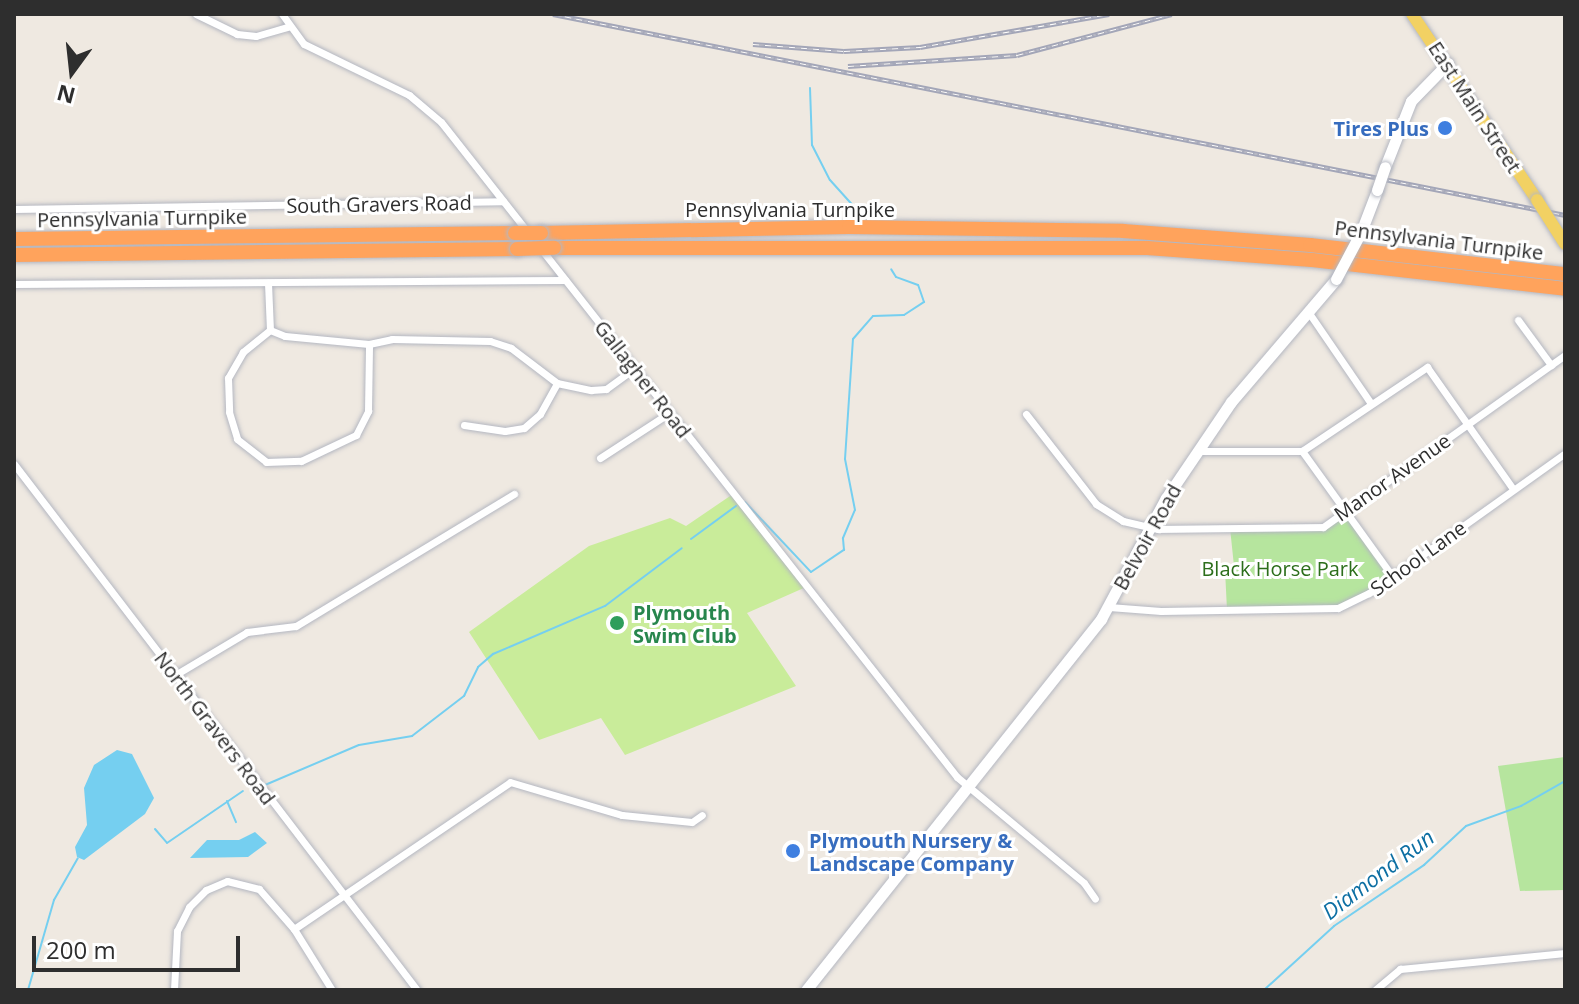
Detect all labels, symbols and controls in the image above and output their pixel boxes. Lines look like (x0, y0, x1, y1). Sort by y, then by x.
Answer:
north arrow (32, 32, 112, 112)
street label: East Main Street (1424, 37, 1526, 177)
text: N (53, 78, 78, 112)
place label: Tires Plus (1334, 116, 1429, 140)
marker: Tires Plus (1436, 119, 1454, 137)
street label: South Gravers Road (286, 190, 472, 218)
street label: Pennsylvania Turnpike (685, 197, 895, 221)
street label: Pennsylvania Turnpike (37, 204, 247, 232)
street label: Pennsylvania Turnpike (1333, 215, 1545, 265)
street label: Gallagher Road (590, 316, 696, 442)
street label: Manor Avenue (1329, 428, 1455, 526)
street label: Belvoir Road (1108, 480, 1186, 594)
street label: School Lane (1366, 515, 1470, 601)
park label: Black Horse Park (1201, 556, 1359, 580)
place label: Plymouth Swim Club (633, 600, 737, 647)
marker: Plymouth Swim Club (608, 614, 626, 632)
street label: North Gravers Road (150, 647, 280, 809)
water label: Diamond Run (1317, 823, 1439, 925)
place label: Plymouth Nursery & Landscape Company (809, 828, 1014, 875)
marker: Plymouth Nursery & Landscape Company (784, 842, 802, 860)
scale bar (36, 920, 244, 970)
text: 200 m (46, 933, 116, 966)

